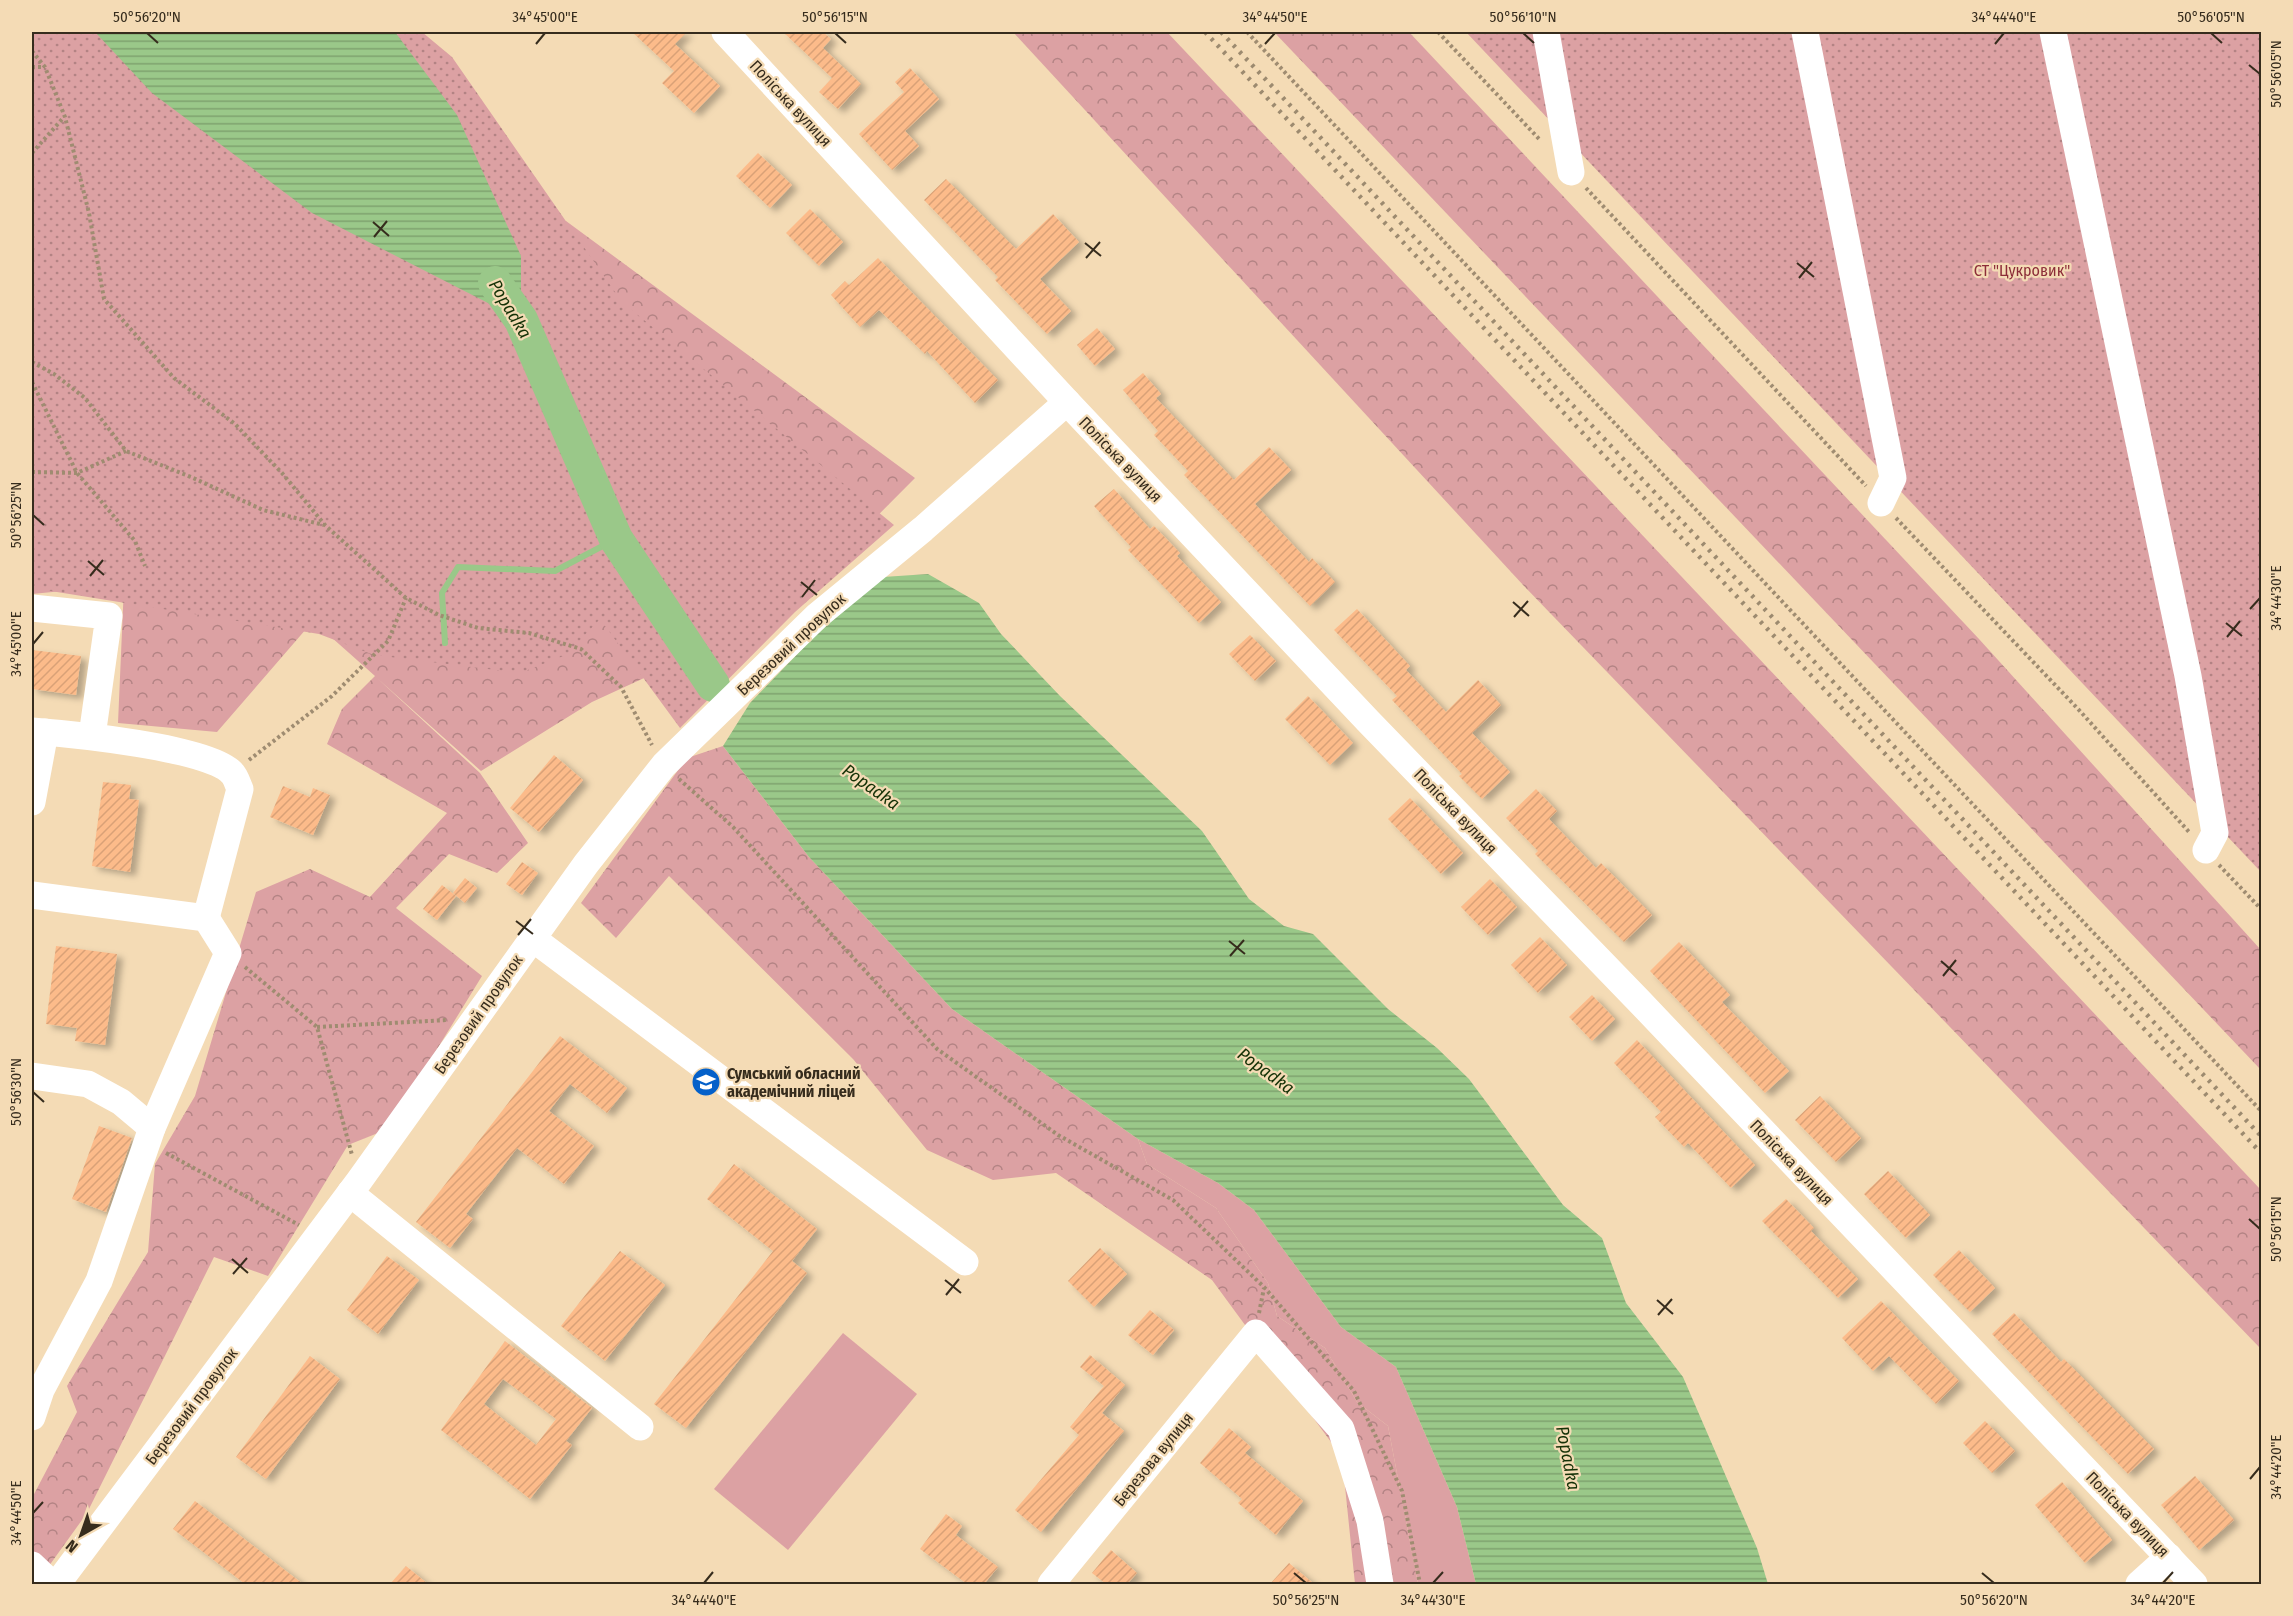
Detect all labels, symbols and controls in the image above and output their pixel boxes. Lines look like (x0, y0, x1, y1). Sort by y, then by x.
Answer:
text: 50°56'20"N (113, 8, 181, 26)
text: 34°45'00"E (512, 8, 578, 26)
text: 50°56'15"N (802, 8, 868, 26)
text: 34°44'50"E (1242, 8, 1308, 26)
text: 50°56'10"N (1489, 8, 1557, 26)
text: 34°44'40"E (1972, 8, 2036, 26)
text: 50°56'05"N (2177, 8, 2245, 26)
text: 50°56'05"N (2267, 40, 2285, 108)
street label: Поліська вулиця (746, 56, 836, 151)
park label: СТ "Цукровик" (1974, 261, 2070, 280)
water label: Popadka (484, 276, 536, 342)
street label: Поліська вулиця (1075, 413, 1166, 506)
text: 50°56'25"N (7, 482, 25, 548)
text: 34°44'30"E (2267, 566, 2285, 630)
street label: Березовий провулок (733, 589, 850, 699)
text: 34°45'00"E (7, 611, 25, 677)
water label: Popadka (838, 759, 904, 815)
street label: Поліська вулиця (1410, 765, 1501, 858)
street label: Березовий провулок (430, 951, 527, 1078)
water label: Popadka (1233, 1043, 1299, 1099)
text: 50°56'30"N (7, 1058, 25, 1126)
place label: Сумський обласний академічний ліцей (727, 1064, 860, 1101)
school or university icon: Сумський обласний академічний ліцей (690, 1066, 722, 1098)
street label: Поліська вулиця (1746, 1116, 1837, 1209)
text: 50°56'15"N (2267, 1196, 2285, 1262)
street label: Березовий провулок (141, 1344, 242, 1468)
street label: Березова вулиця (1110, 1409, 1197, 1510)
water label: Popadka (1551, 1424, 1585, 1492)
text: 34°44'20"E (2267, 1435, 2285, 1499)
street label: Поліська вулиця (2082, 1468, 2173, 1561)
text: 34°44'50"E (7, 1480, 25, 1546)
north arrow (51, 1505, 111, 1565)
text: N (62, 1536, 81, 1556)
text: 34°44'40"E (672, 1591, 736, 1609)
text: 50°56'25"N (1273, 1591, 1339, 1609)
text: 34°44'30"E (1401, 1591, 1465, 1609)
text: 50°56'20"N (1960, 1591, 2028, 1609)
text: 34°44'20"E (2131, 1591, 2195, 1609)

